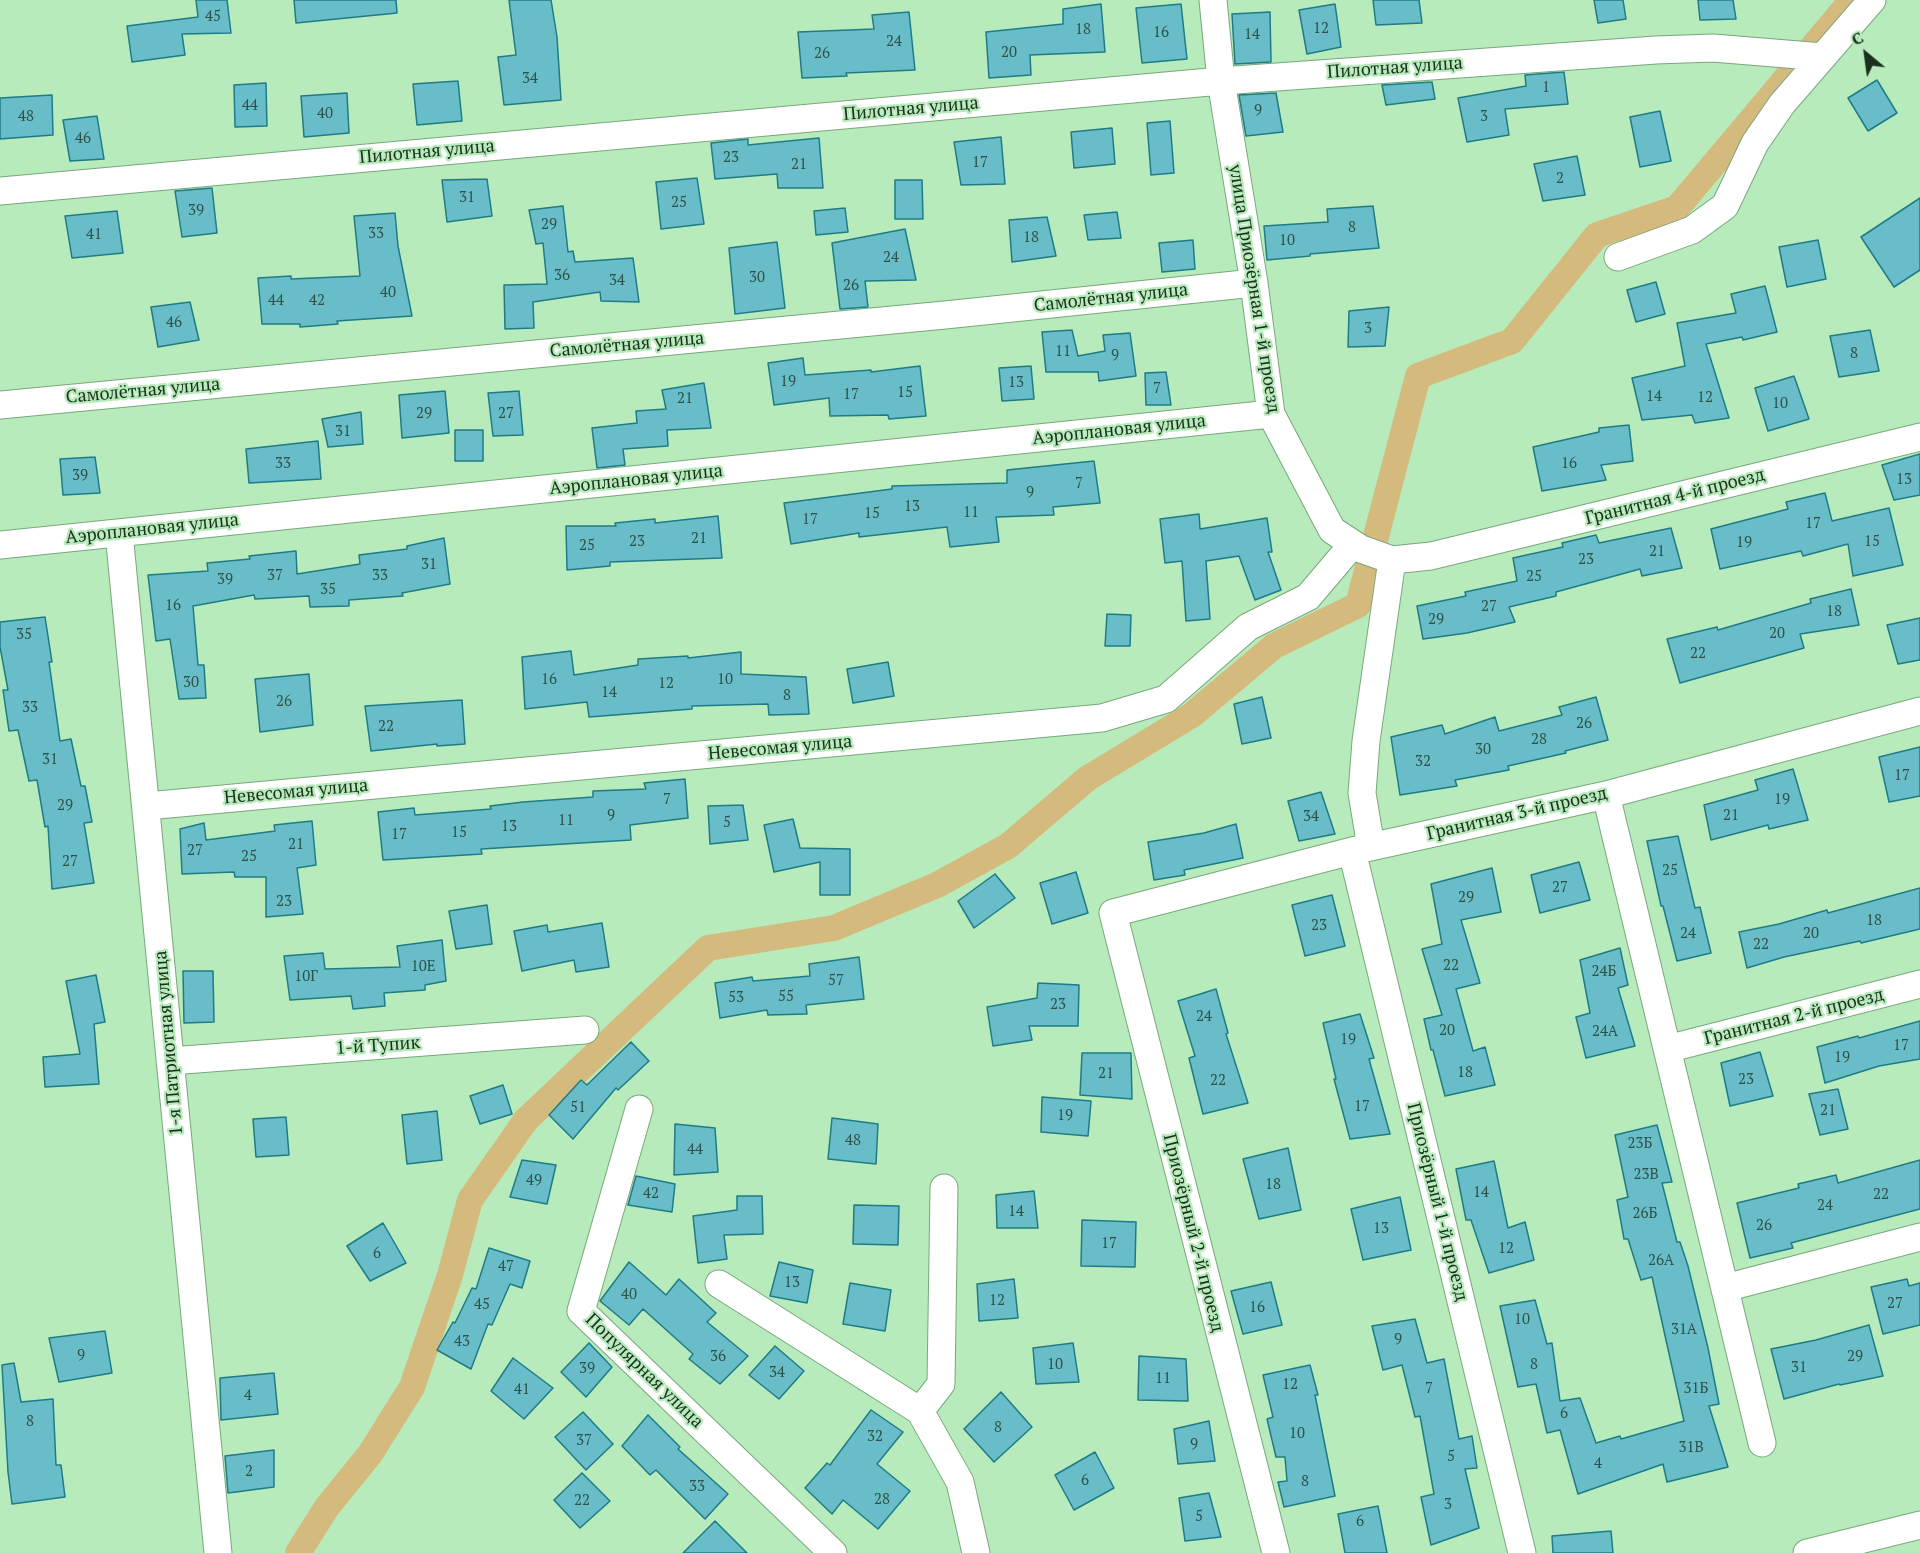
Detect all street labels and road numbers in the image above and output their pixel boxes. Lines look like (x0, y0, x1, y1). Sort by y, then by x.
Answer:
street label: Пилотная улица (1326, 52, 1464, 84)
street label: Пилотная улица (842, 92, 980, 126)
street label: Пилотная улица (358, 135, 496, 169)
street label: улица Приозёрная 1-й проезд (1224, 163, 1284, 415)
street label: Самолётная улица (1033, 279, 1189, 317)
street label: Самолётная улица (549, 327, 705, 363)
street label: Самолётная улица (65, 373, 221, 409)
street label: Аэроплановая улица (1031, 410, 1207, 450)
street label: Аэроплановая улица (548, 460, 724, 500)
street label: Гранитная 4-й проезд (1583, 464, 1767, 530)
street label: Аэроплановая улица (64, 509, 240, 549)
street label: Невесомая улица (707, 731, 853, 765)
street label: Невесомая улица (223, 775, 369, 809)
street label: Гранитная 3-й проезд (1425, 783, 1609, 845)
street label: 1-я Патриотная улица (150, 950, 188, 1136)
street label: Гранитная 2-й проезд (1702, 984, 1886, 1050)
street label: 1-й Тупик (335, 1032, 421, 1060)
street label: Приозёрный 1-й проезд (1402, 1101, 1472, 1303)
street label: Приозёрный 2-й проезд (1158, 1132, 1228, 1334)
street label: Популярная улица (581, 1309, 707, 1433)

